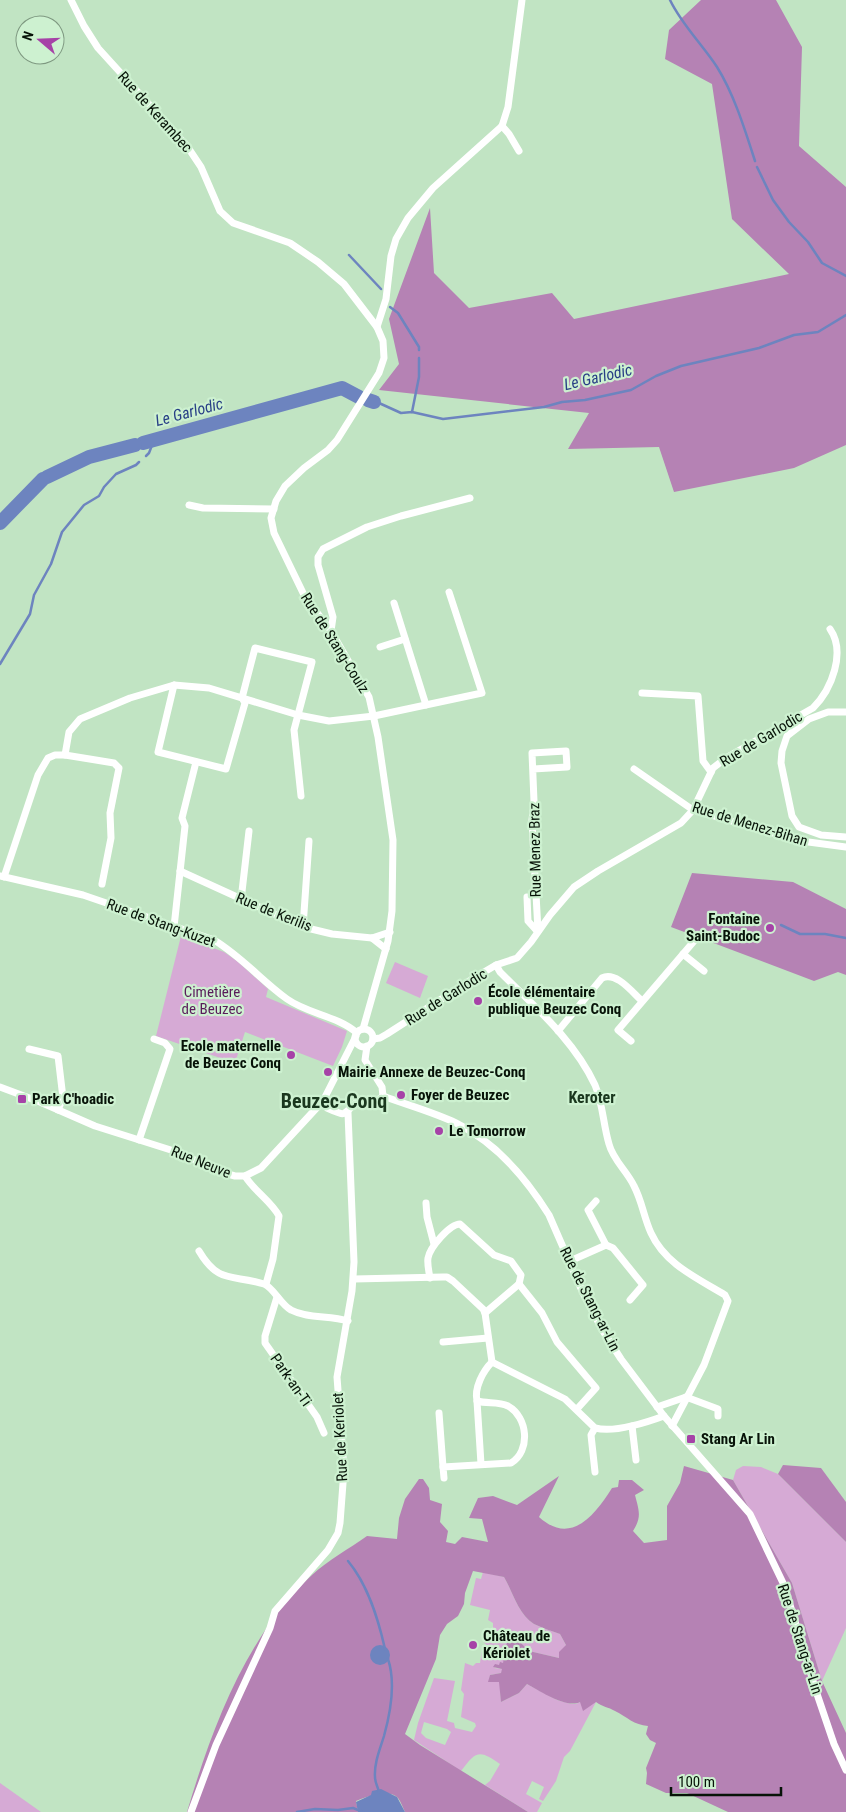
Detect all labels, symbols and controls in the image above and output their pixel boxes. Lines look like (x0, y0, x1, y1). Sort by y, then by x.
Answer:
north arrow (15, 15, 65, 65)
text: N (19, 29, 37, 42)
street label: Rue de Kerambec (114, 68, 196, 156)
water label: Le Garlodic (562, 360, 634, 394)
water label: Le Garlodic (153, 394, 225, 430)
street label: Rue de Stang-Coulz (297, 590, 373, 696)
street label: Rue de Garlodic (716, 707, 806, 771)
street label: Rue de Menez-Bihan (690, 798, 810, 850)
street label: Rue Menez Braz (525, 803, 545, 897)
street label: Rue de Kerilis (233, 889, 315, 935)
street label: Rue de Stang-Kuzet (104, 895, 218, 951)
place label: Fontaine Saint-Budoc (686, 910, 760, 945)
marker: Fontaine Saint-Budoc (764, 922, 776, 934)
street label: Rue de Garlodic (402, 965, 490, 1029)
park label: Cimetière de Beuzec (182, 983, 242, 1018)
place label: École élémentaire publique Beuzec Conq (488, 983, 621, 1018)
marker: École élémentaire publique Beuzec Conq (472, 995, 484, 1007)
place label: Ecole maternelle de Beuzec Conq (181, 1037, 281, 1072)
marker: Ecole maternelle de Beuzec Conq (285, 1049, 297, 1061)
place label: Mairie Annexe de Beuzec-Conq (338, 1063, 525, 1081)
marker: Mairie Annexe de Beuzec-Conq (322, 1066, 334, 1078)
place label: Foyer de Beuzec (411, 1086, 509, 1104)
district label: Keroter (568, 1088, 616, 1107)
district label: Beuzec-Conq (281, 1089, 387, 1113)
marker: Foyer de Beuzec (395, 1089, 407, 1101)
place label: Park C'hoadic (32, 1090, 114, 1108)
marker: Park C'hoadic (16, 1093, 28, 1105)
place label: Le Tomorrow (449, 1122, 526, 1140)
marker: Le Tomorrow (433, 1125, 445, 1137)
street label: Rue Neuve (169, 1142, 233, 1182)
street label: Rue de Stang-ar-Lin (556, 1244, 624, 1354)
street label: Park-an-Ti (266, 1350, 316, 1410)
street label: Rue de Keriolet (329, 1392, 351, 1482)
place label: Stang Ar Lin (701, 1430, 775, 1448)
marker: Stang Ar Lin (685, 1433, 697, 1445)
street label: Rue de Stang-ar-Lin (774, 1582, 826, 1696)
place label: Château de Kériolet (483, 1627, 550, 1662)
marker: Château de Kériolet (467, 1639, 479, 1651)
scale bar (671, 1764, 781, 1796)
text: 100 m (678, 1773, 715, 1791)

